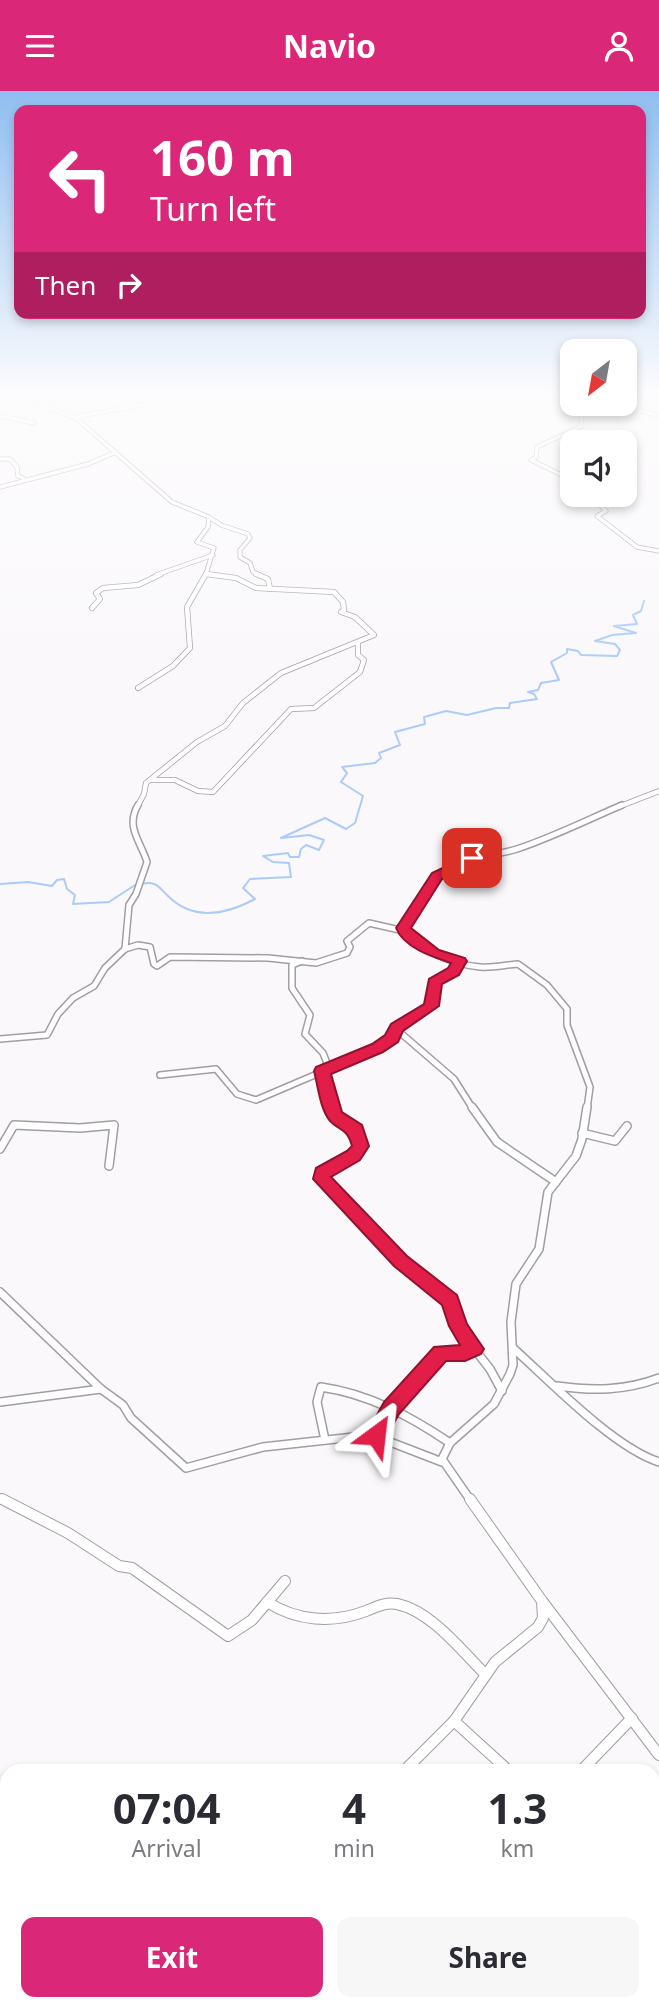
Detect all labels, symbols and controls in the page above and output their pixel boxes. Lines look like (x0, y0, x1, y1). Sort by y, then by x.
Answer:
text: Navio (283, 24, 376, 67)
icon: menu (21, 27, 59, 65)
icon: person (600, 27, 638, 65)
text: 160 m (150, 124, 295, 190)
icon: left (35, 133, 126, 224)
text: Turn left (150, 187, 276, 230)
icon: right (110, 266, 148, 304)
text: Then (35, 267, 96, 303)
north arrow (560, 339, 637, 417)
map controls (560, 339, 637, 507)
button: sound (560, 430, 637, 507)
pin (442, 828, 502, 888)
icon: arrive (453, 839, 491, 877)
position arrow (339, 1398, 413, 1472)
text: 07:04 (113, 1779, 221, 1836)
text: 4 (342, 1779, 366, 1836)
text: 1.3 (487, 1779, 547, 1836)
text: Arrival (132, 1832, 202, 1864)
text: min (333, 1832, 375, 1864)
text: km (501, 1832, 534, 1864)
button: Exit (21, 1917, 323, 1997)
button: Share (337, 1917, 639, 1997)

